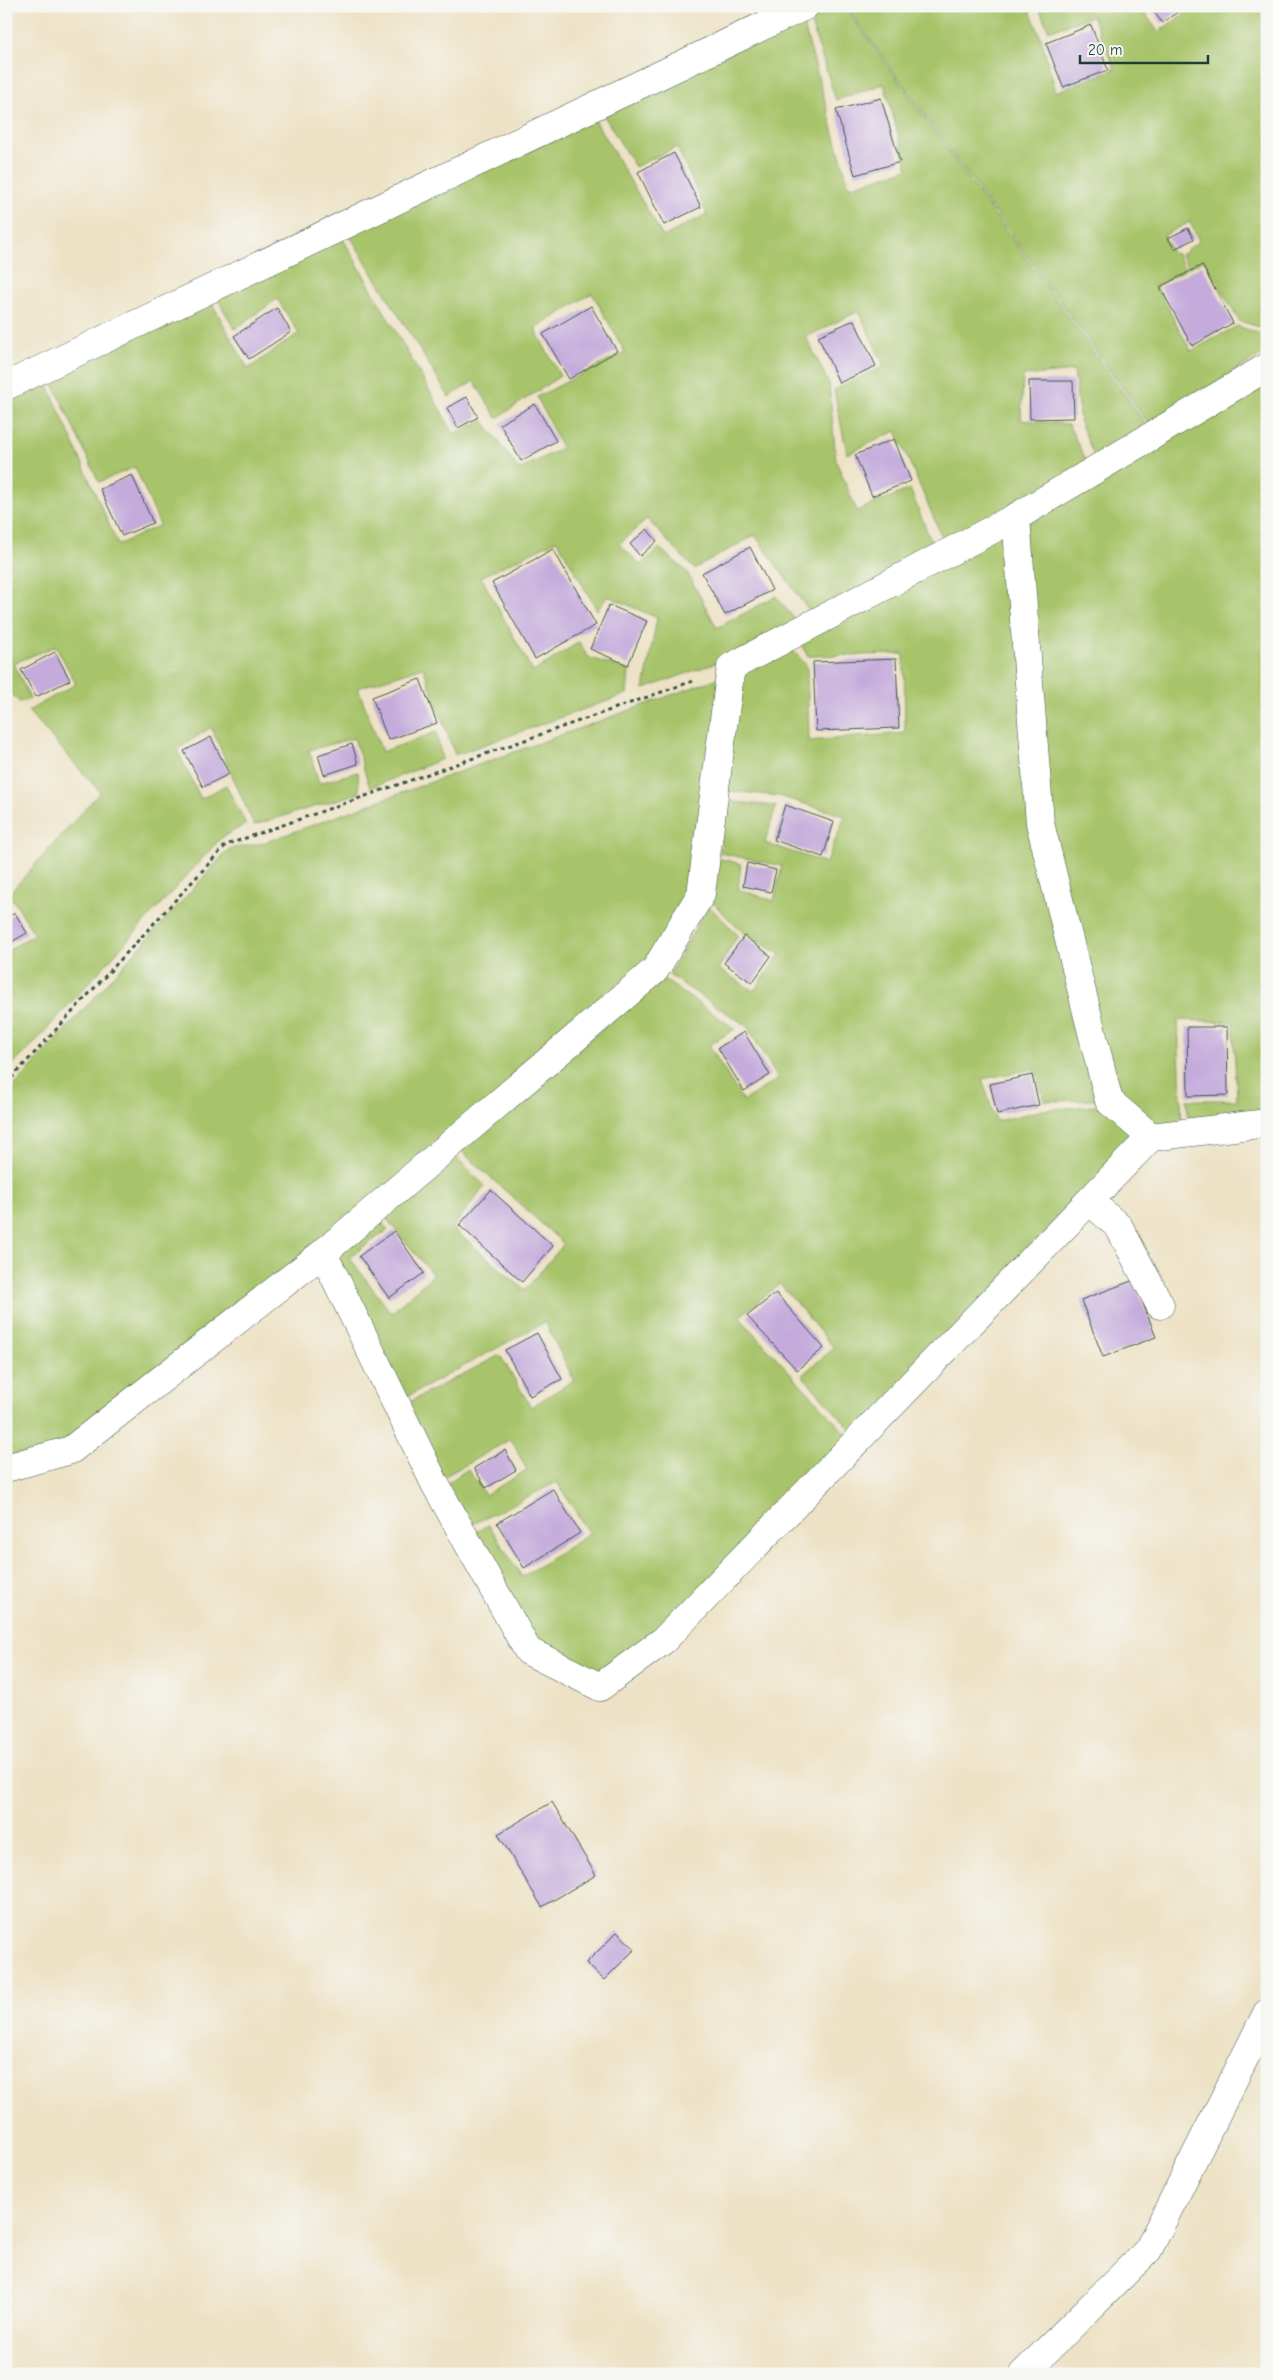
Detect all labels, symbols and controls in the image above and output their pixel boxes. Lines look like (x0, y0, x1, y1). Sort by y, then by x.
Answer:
scale bar (1080, 32, 1208, 64)
text: 20 m (1088, 41, 1122, 59)

